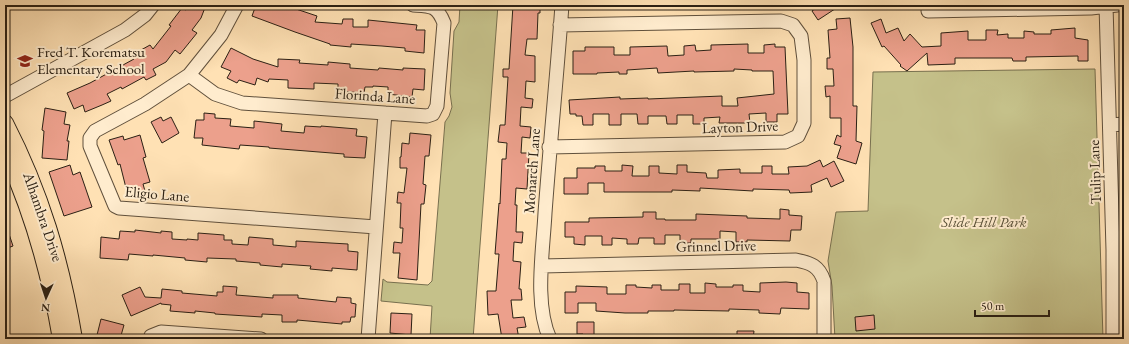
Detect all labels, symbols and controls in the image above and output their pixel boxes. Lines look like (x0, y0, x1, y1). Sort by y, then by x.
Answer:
place label: Fred T. Korematsu Elementary School (37, 42, 145, 78)
school or university icon: Fred T. Korematsu Elementary School (16, 52, 34, 70)
street label: Florinda Lane (334, 83, 416, 108)
street label: Layton Drive (702, 116, 779, 137)
street label: Monarch Lane (519, 128, 544, 214)
street label: Tulip Lane (1084, 139, 1105, 205)
street label: Alhambra Drive (19, 169, 68, 264)
street label: Eligio Lane (124, 181, 190, 206)
park label: Slide Hill Park (940, 212, 1027, 231)
street label: Grinnel Drive (676, 235, 756, 256)
north arrow (26, 278, 66, 318)
scale bar (975, 292, 1049, 318)
text: 50 m (981, 298, 1005, 314)
text: N (41, 301, 50, 315)

